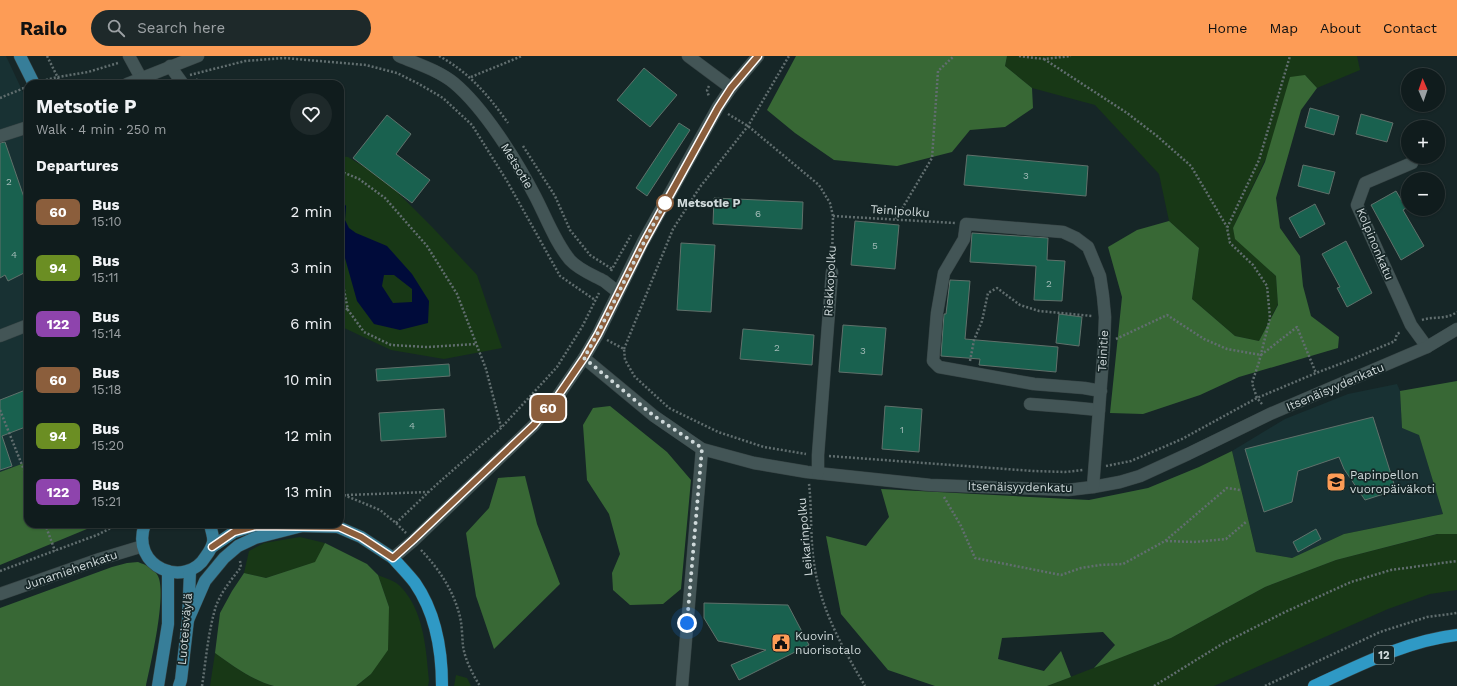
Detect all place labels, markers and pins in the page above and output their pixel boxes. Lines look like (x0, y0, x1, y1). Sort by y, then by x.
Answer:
marker: Metsotie P (656, 194, 674, 212)
place label: Metsotie P (677, 196, 741, 210)
place label: Papinpellon vuoropäiväkoti (1350, 468, 1435, 496)
school or university icon: Papinpellon vuoropäiväkoti (1325, 471, 1347, 493)
place label: Kuovin nuorisotalo (795, 629, 861, 657)
public building icon: Kuovin nuorisotalo (770, 632, 792, 654)

